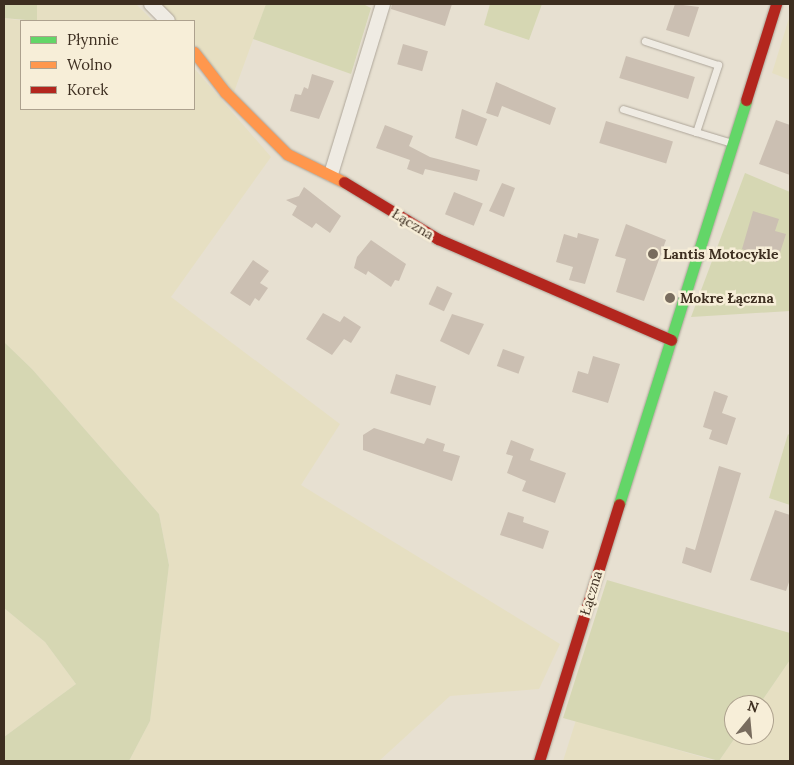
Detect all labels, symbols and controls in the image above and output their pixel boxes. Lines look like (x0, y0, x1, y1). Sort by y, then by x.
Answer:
legend (20, 20, 195, 110)
text: Płynnie (67, 30, 119, 49)
text: Wolno (67, 55, 112, 74)
text: Korek (67, 80, 108, 99)
street label: Łączna (389, 205, 437, 243)
place label: Lantis Motocykle (663, 246, 778, 262)
marker: Lantis Motocykle (647, 248, 659, 260)
place label: Mokre Łączna (680, 290, 774, 306)
marker: Mokre Łączna (664, 292, 676, 304)
street label: Łączna (576, 569, 606, 617)
north arrow (724, 695, 774, 745)
text: N (745, 696, 761, 717)

